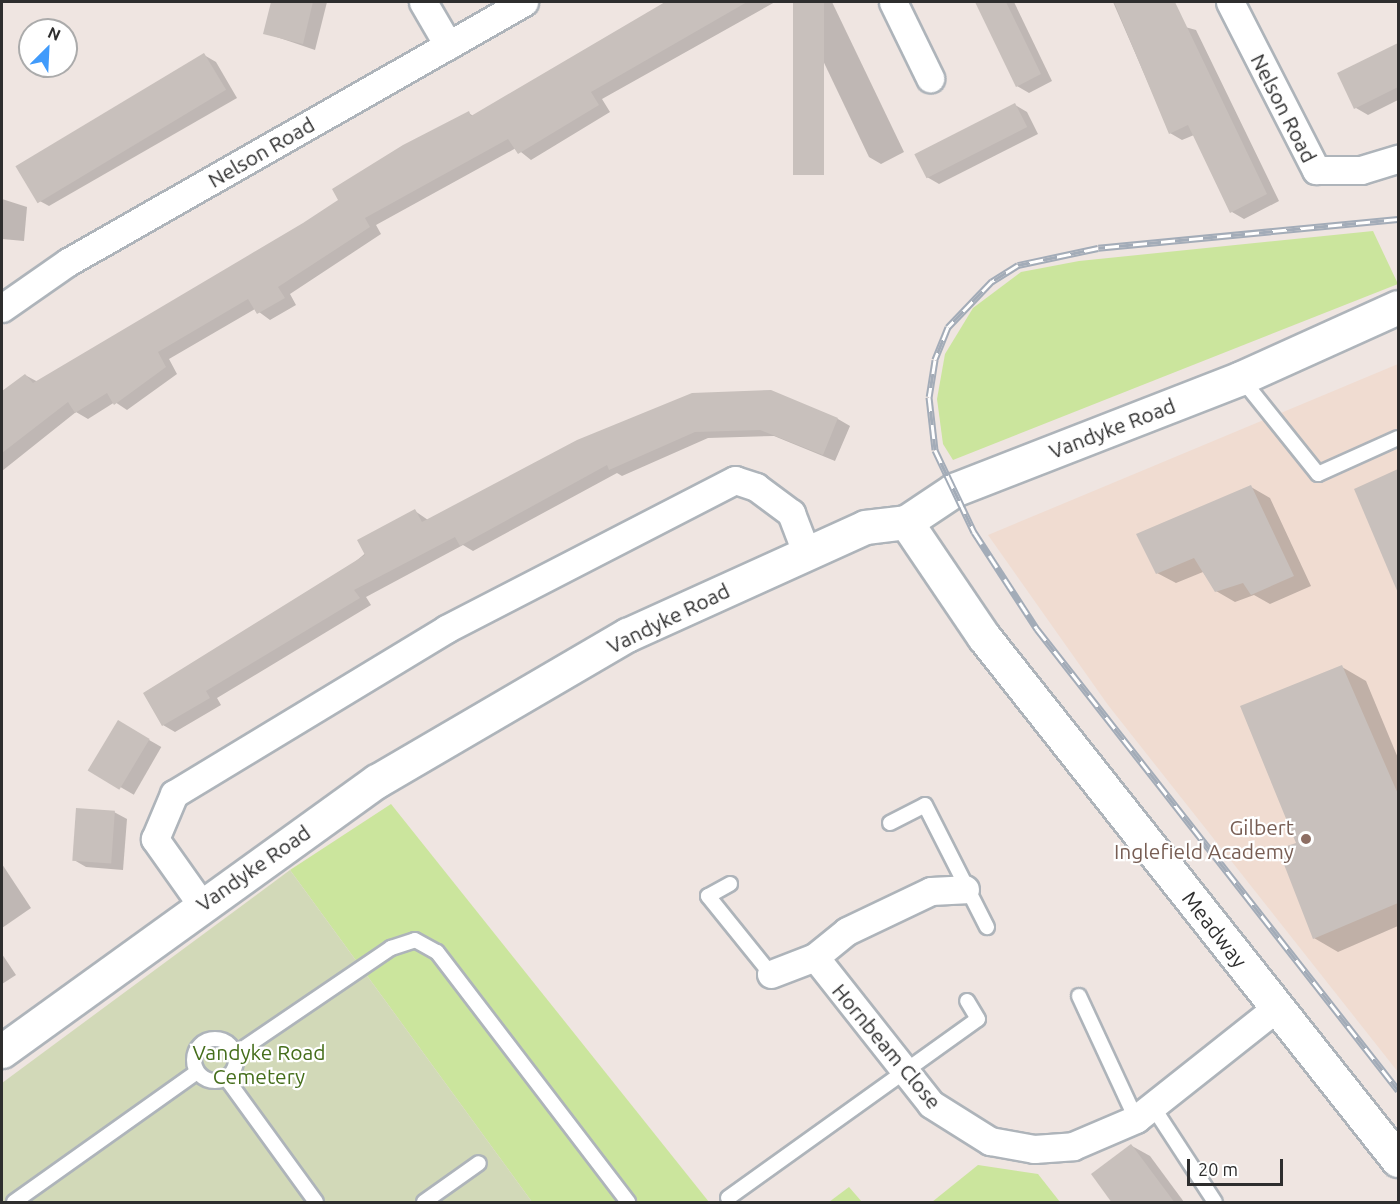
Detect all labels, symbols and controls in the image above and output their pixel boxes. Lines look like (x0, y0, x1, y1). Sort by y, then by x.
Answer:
north arrow (18, 18, 78, 78)
text: N (45, 23, 64, 44)
street label: Nelson Road (1246, 49, 1322, 167)
street label: Nelson Road (203, 111, 319, 193)
street label: Vandyke Road (1045, 392, 1179, 464)
street label: Vandyke Road (603, 577, 733, 659)
place label: Gilbert Inglefield Academy (1114, 814, 1294, 864)
street label: Vandyke Road (191, 819, 315, 917)
marker: Gilbert Inglefield Academy (1299, 832, 1313, 846)
street label: Meadway (1177, 886, 1253, 972)
street label: Hornbeam Close (827, 978, 947, 1114)
park label: Vandyke Road Cemetery (192, 1039, 326, 1089)
scale bar (1190, 1147, 1286, 1185)
text: 20 m (1198, 1159, 1238, 1179)

